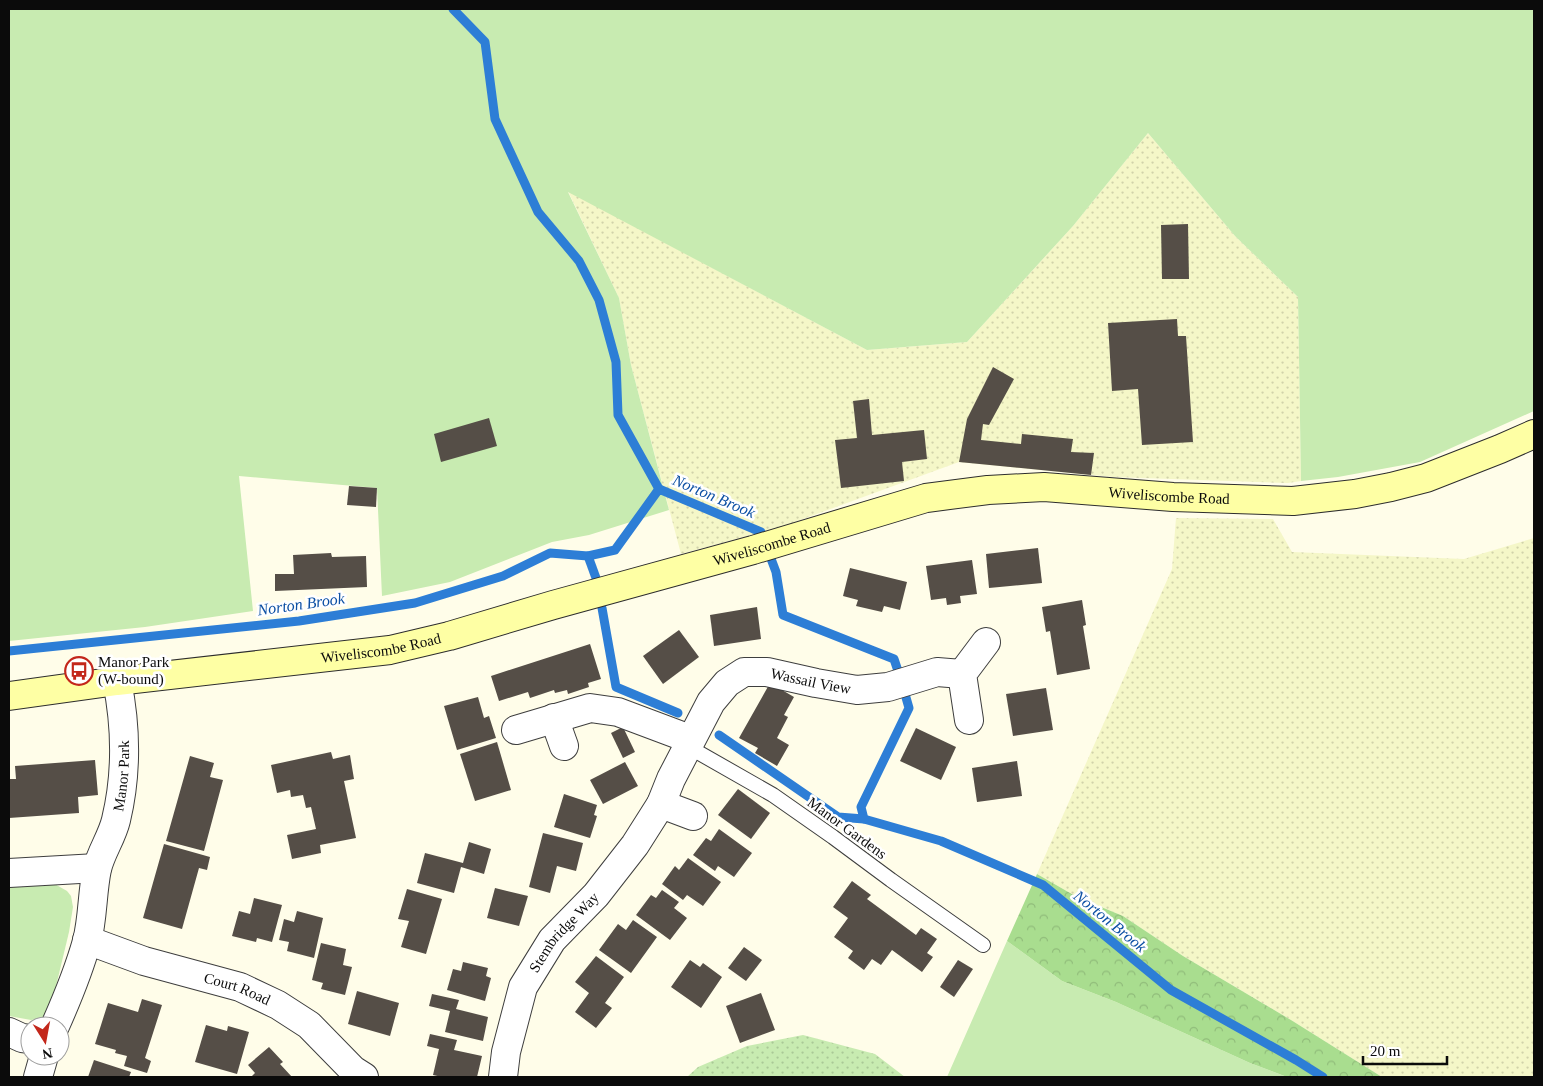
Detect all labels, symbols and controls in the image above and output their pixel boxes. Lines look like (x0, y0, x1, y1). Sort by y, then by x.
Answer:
water label: Norton Brook (669, 471, 759, 521)
street label: Wiveliscombe Road (1108, 484, 1231, 507)
street label: Wiveliscombe Road (711, 519, 833, 569)
water label: Norton Brook (255, 589, 347, 619)
street label: Wiveliscombe Road (320, 630, 443, 666)
place label: Manor Park (W-bound) (98, 654, 170, 688)
bus stop icon: Manor Park (W-bound) (64, 656, 94, 686)
street label: Wassail View (769, 665, 852, 697)
street label: Manor Park (110, 740, 132, 813)
street label: Manor Gardens (804, 794, 890, 862)
water label: Norton Brook (1070, 886, 1150, 956)
street label: Stembridge Way (526, 889, 602, 975)
street label: Court Road (202, 970, 273, 1008)
north arrow (20, 1016, 70, 1066)
scale bar (1363, 1034, 1447, 1066)
text: 20 m (1370, 1043, 1401, 1059)
text: N (41, 1045, 54, 1062)

